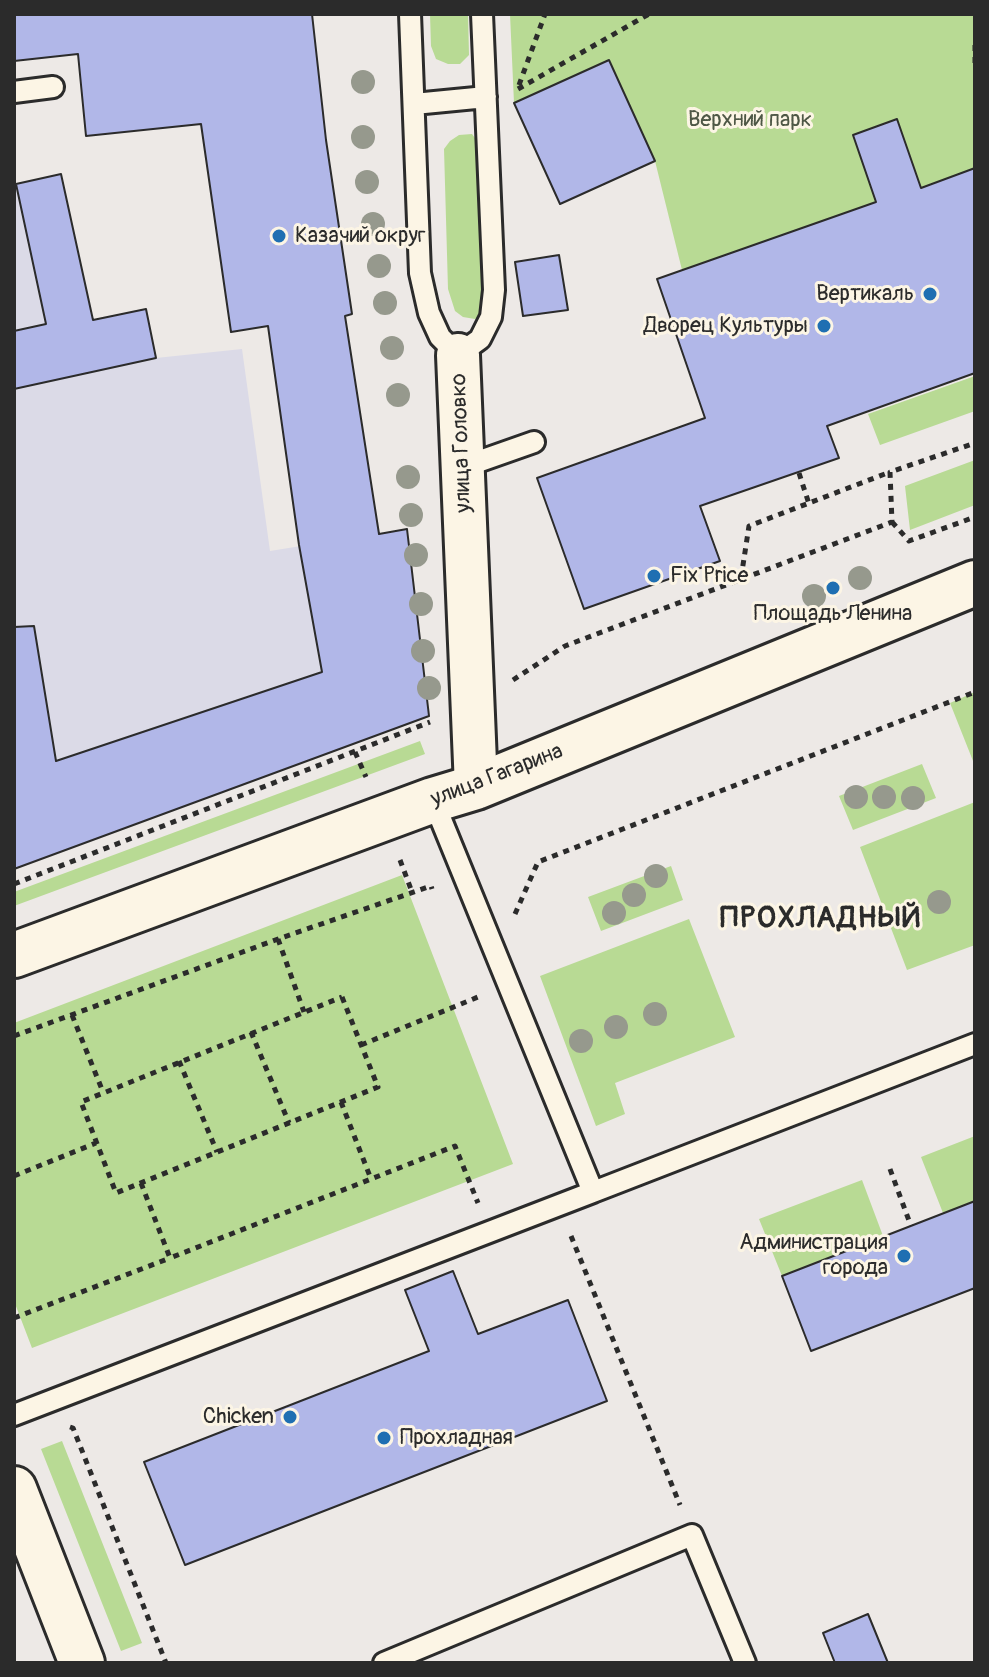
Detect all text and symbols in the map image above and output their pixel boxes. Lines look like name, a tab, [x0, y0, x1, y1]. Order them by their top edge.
park label: Верхний парк	[688, 107, 812, 133]
place label: Казачий округ	[295, 223, 425, 249]
marker: Казачий округ	[270, 227, 288, 245]
place label: Вертикаль	[816, 281, 914, 307]
marker: Вертикаль	[921, 285, 939, 303]
place label: Дворец Культуры	[644, 313, 808, 339]
marker: Дворец Культуры	[815, 317, 833, 335]
street label: улица Головко	[446, 373, 478, 513]
place label: Fix Price	[670, 563, 748, 589]
marker: Fix Price	[645, 567, 663, 585]
marker: Площадь Ленина	[824, 579, 842, 597]
place label: Площадь Ленина	[754, 601, 912, 627]
street label: улица Гагарина	[427, 739, 567, 813]
district label: ПРОХЛАДНЫЙ	[720, 901, 922, 937]
place label: Администрация города	[739, 1230, 888, 1282]
marker: Администрация города	[895, 1247, 913, 1265]
place label: Chicken	[203, 1404, 274, 1430]
marker: Chicken	[281, 1408, 299, 1426]
place label: Прохладная	[400, 1425, 513, 1451]
marker: Прохладная	[375, 1429, 393, 1447]

